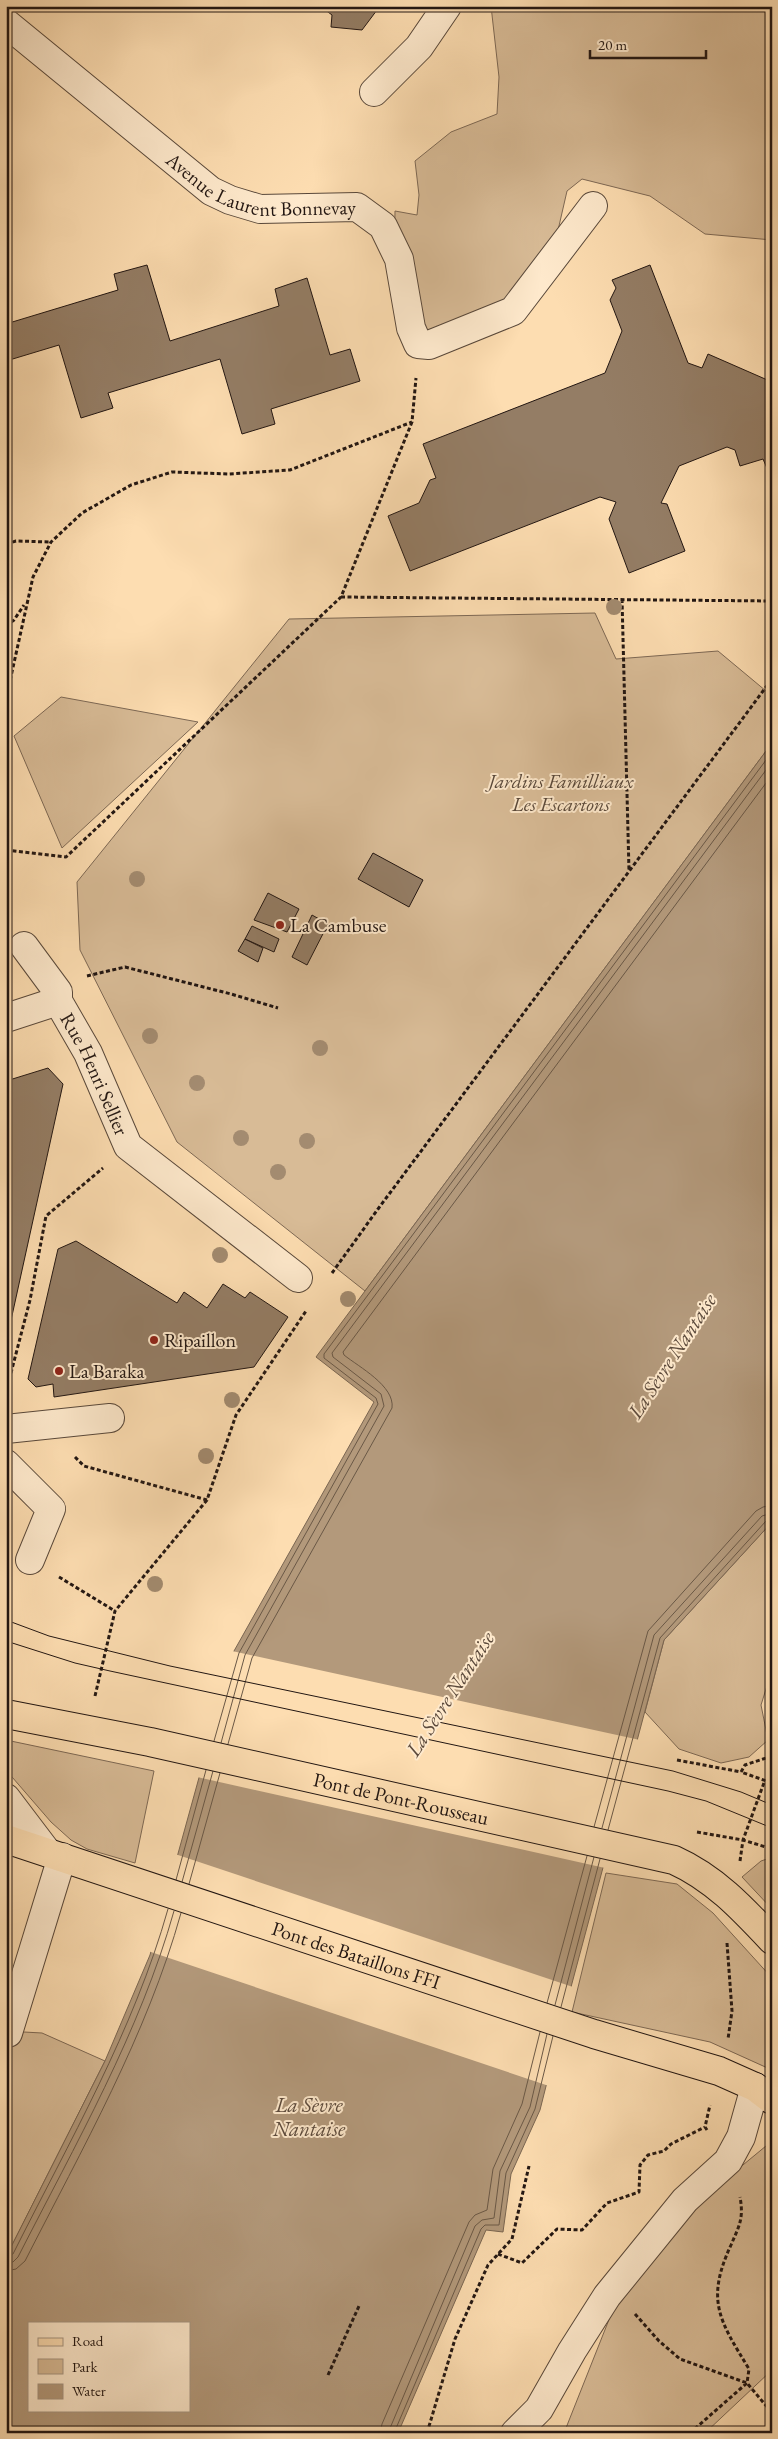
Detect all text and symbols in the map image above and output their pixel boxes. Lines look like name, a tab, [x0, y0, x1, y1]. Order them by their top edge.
scale bar	[590, 28, 707, 60]
text: 20 m	[598, 35, 627, 54]
street label: Avenue Laurent Bonnevay	[160, 146, 356, 222]
park label: Jardins Familliaux Les Escartons	[485, 768, 634, 817]
place label: La Cambuse	[290, 912, 387, 938]
marker: La Cambuse	[274, 919, 286, 931]
street label: Rue Henri Sellier	[54, 1008, 135, 1139]
water label: La Sèvre Nantaise	[621, 1287, 723, 1424]
place label: Ripaillon	[164, 1327, 237, 1353]
marker: Ripaillon	[148, 1334, 160, 1346]
place label: La Baraka	[69, 1358, 144, 1384]
marker: La Baraka	[53, 1365, 65, 1377]
water label: La Sèvre Nantaise	[399, 1625, 501, 1762]
street label: Pont de Pont-Rousseau	[311, 1766, 492, 1831]
street label: Pont des Bataillons FFI	[269, 1915, 444, 1995]
water label: La Sèvre Nantaise	[272, 2091, 346, 2142]
legend	[28, 2322, 190, 2412]
text: Road	[72, 2331, 104, 2350]
text: Park	[72, 2357, 99, 2376]
text: Water	[72, 2381, 106, 2400]

